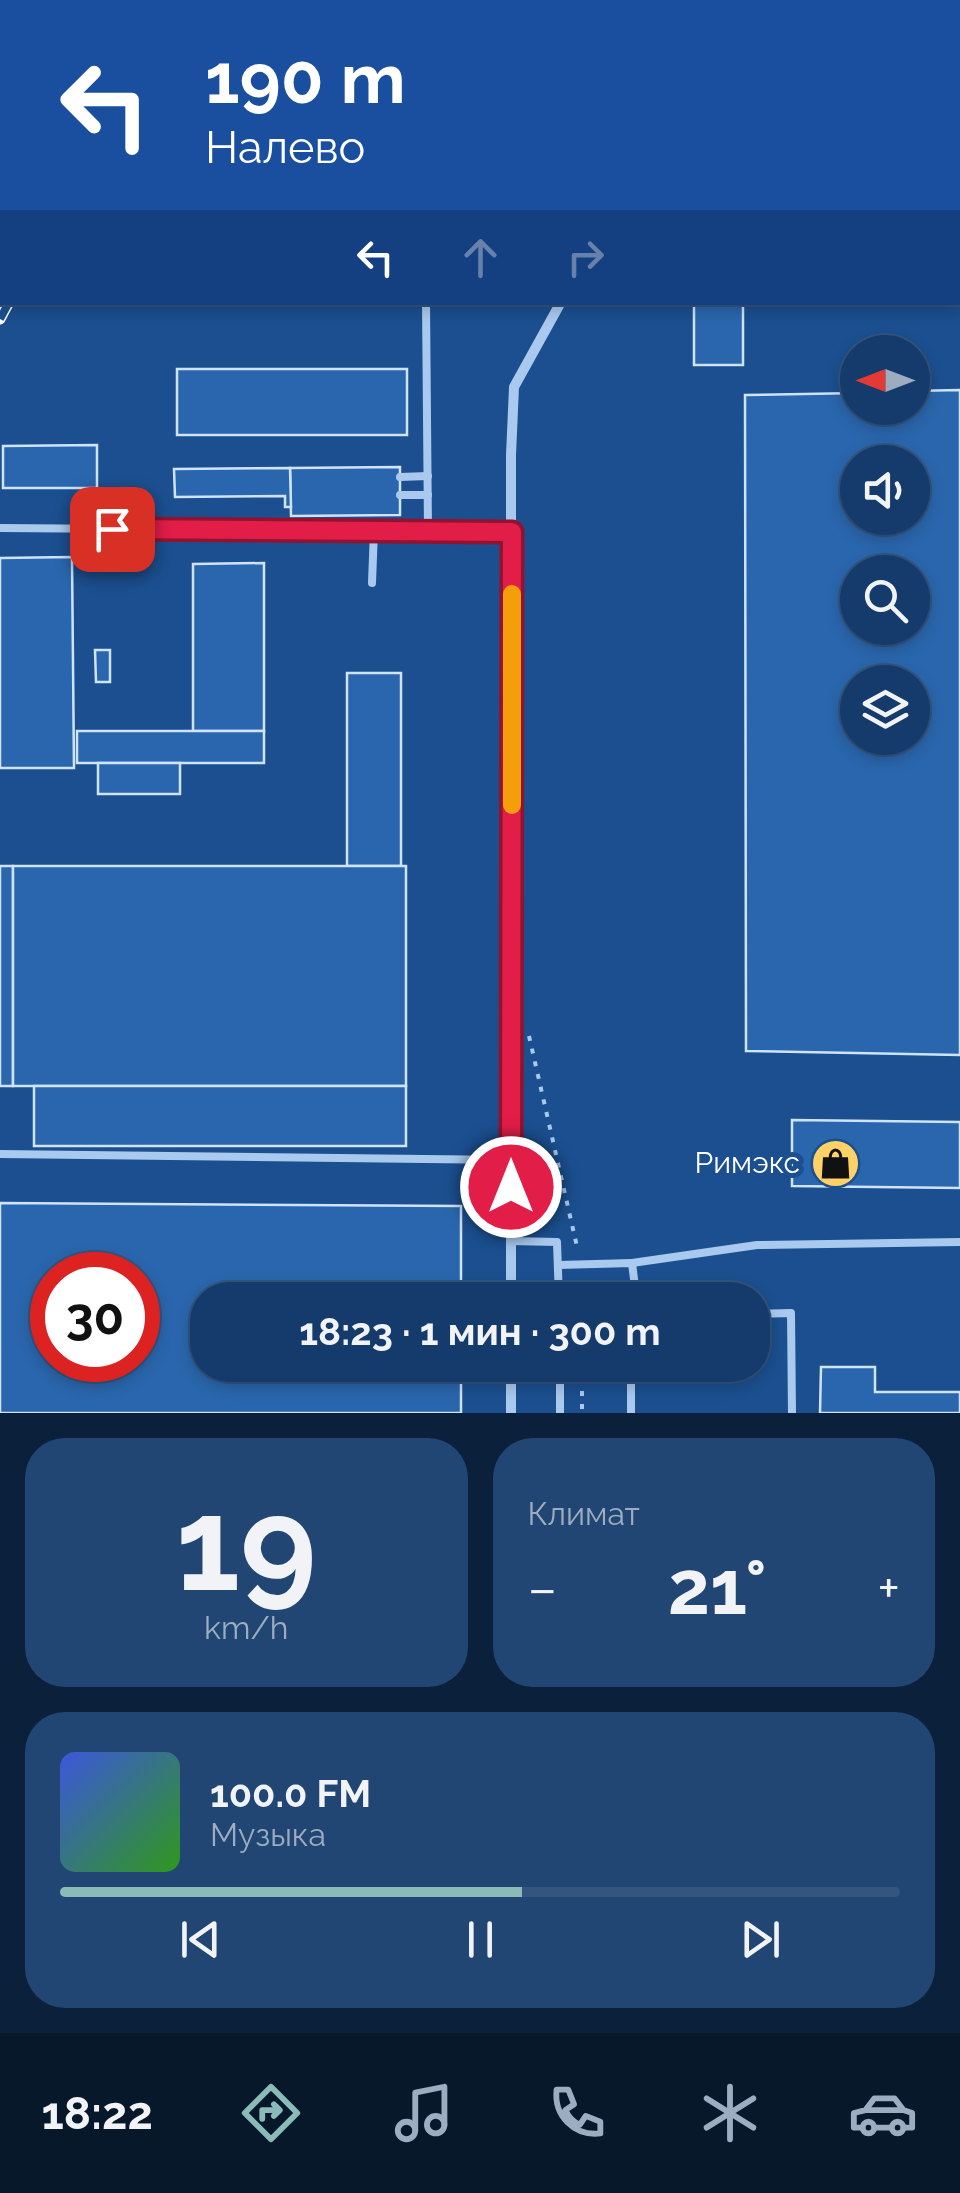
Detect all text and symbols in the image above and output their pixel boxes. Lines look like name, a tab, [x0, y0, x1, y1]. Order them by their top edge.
text: 190 m	[205, 37, 406, 119]
icon: left	[40, 40, 170, 170]
text: Налево	[205, 121, 365, 174]
icon: left	[348, 230, 403, 285]
icon: ahead	[453, 230, 508, 285]
icon: right	[558, 230, 613, 285]
north arrow	[840, 335, 930, 425]
map controls	[840, 335, 930, 755]
button: sound	[840, 445, 930, 535]
pin	[70, 487, 155, 572]
icon: arrive	[85, 502, 140, 557]
button: search	[840, 555, 930, 645]
button: layers	[840, 665, 930, 755]
position arrow	[459, 1135, 563, 1239]
shop icon: Римэкс	[809, 1137, 861, 1189]
place label: Римэкс	[695, 1145, 800, 1180]
speed limit sign: 30	[30, 1252, 160, 1382]
text: 18:23 · 1 мин · 300 m	[299, 1309, 661, 1354]
text: 19	[176, 1468, 317, 1620]
text: Климат	[528, 1495, 640, 1532]
text: 21°	[668, 1543, 767, 1632]
text: −	[528, 1556, 557, 1621]
text: +	[877, 1556, 900, 1621]
text: km/h	[204, 1609, 288, 1646]
text: 100.0 FM	[210, 1771, 371, 1816]
text: Музыка	[210, 1816, 326, 1853]
icon: previous	[173, 1912, 228, 1967]
icon: pause	[453, 1912, 508, 1967]
icon: next	[733, 1912, 788, 1967]
icon: directions	[236, 2078, 306, 2148]
icon: music	[389, 2078, 459, 2148]
icon: phone	[542, 2078, 612, 2148]
icon: climate	[695, 2078, 765, 2148]
icon: car	[848, 2078, 918, 2148]
text: 18:22	[42, 2087, 153, 2140]

